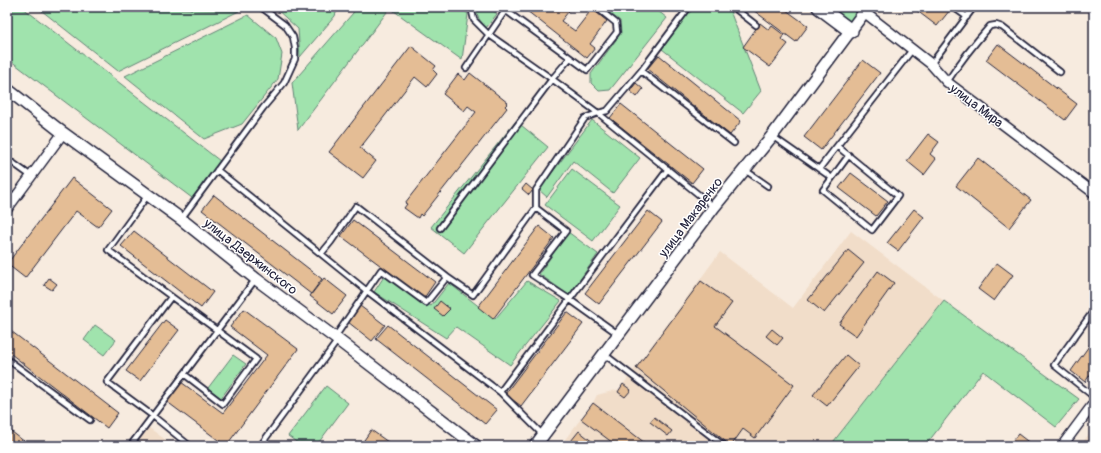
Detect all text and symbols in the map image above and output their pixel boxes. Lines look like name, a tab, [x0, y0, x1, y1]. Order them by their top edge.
street label: улица Мира	[946, 80, 1006, 131]
street label: улица Макаренко	[655, 174, 726, 262]
street label: улица Дзержинского	[200, 215, 300, 298]

